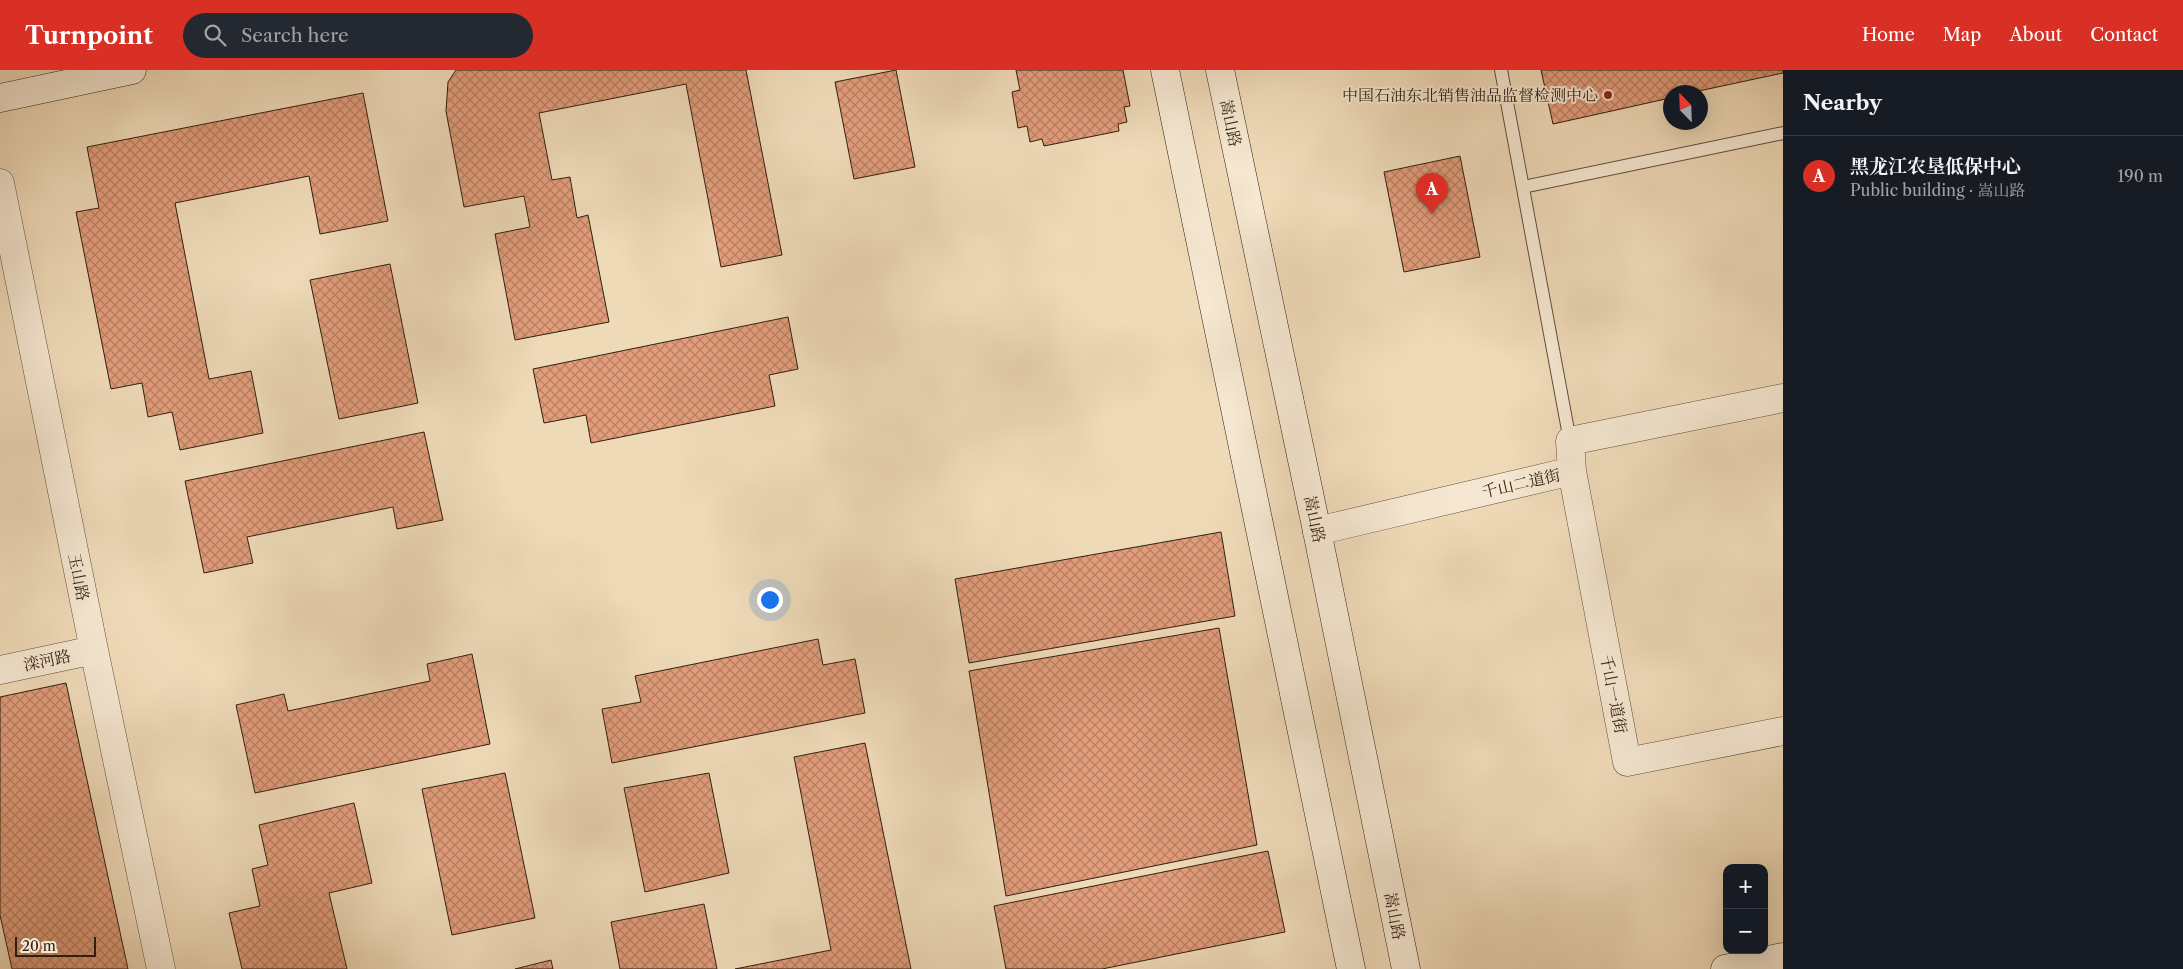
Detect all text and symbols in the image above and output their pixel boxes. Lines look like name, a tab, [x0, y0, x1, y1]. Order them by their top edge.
search box	[183, 13, 533, 58]
text: Turnpoint	[25, 21, 153, 50]
icon: search	[201, 21, 229, 49]
text: Search here	[241, 24, 349, 47]
text: Home	[1862, 24, 1915, 46]
text: Map	[1943, 24, 1981, 46]
text: About	[2009, 24, 2062, 46]
text: Contact	[2090, 24, 2158, 46]
place label: 中国石油东北销售油品监督检测中心	[1342, 85, 1598, 105]
north arrow	[1663, 85, 1708, 130]
marker: 中国石油东北销售油品监督检测中心	[1602, 89, 1614, 101]
text: Nearby	[1803, 90, 1882, 115]
street label: 嵩山路	[1216, 97, 1246, 149]
text: 黑龙江农垦低保中心	[1850, 155, 2021, 178]
text: A	[1813, 166, 1825, 186]
text: 190 m	[2118, 166, 2163, 186]
pin: A	[1416, 173, 1448, 214]
text: Public building · 嵩山路	[1850, 180, 2026, 200]
street label: 千山二道街	[1480, 464, 1562, 502]
street label: 嵩山路	[1300, 493, 1330, 545]
street label: 玉山路	[65, 552, 93, 602]
your location	[757, 587, 783, 613]
street label: 滦河路	[21, 645, 73, 675]
street label: 千山一道街	[1597, 653, 1631, 735]
map controls	[1723, 864, 1768, 954]
button: +	[1723, 864, 1768, 909]
street label: 嵩山路	[1381, 891, 1409, 941]
button: −	[1723, 909, 1768, 954]
scale bar	[15, 934, 96, 957]
text: 20 m	[22, 937, 56, 955]

